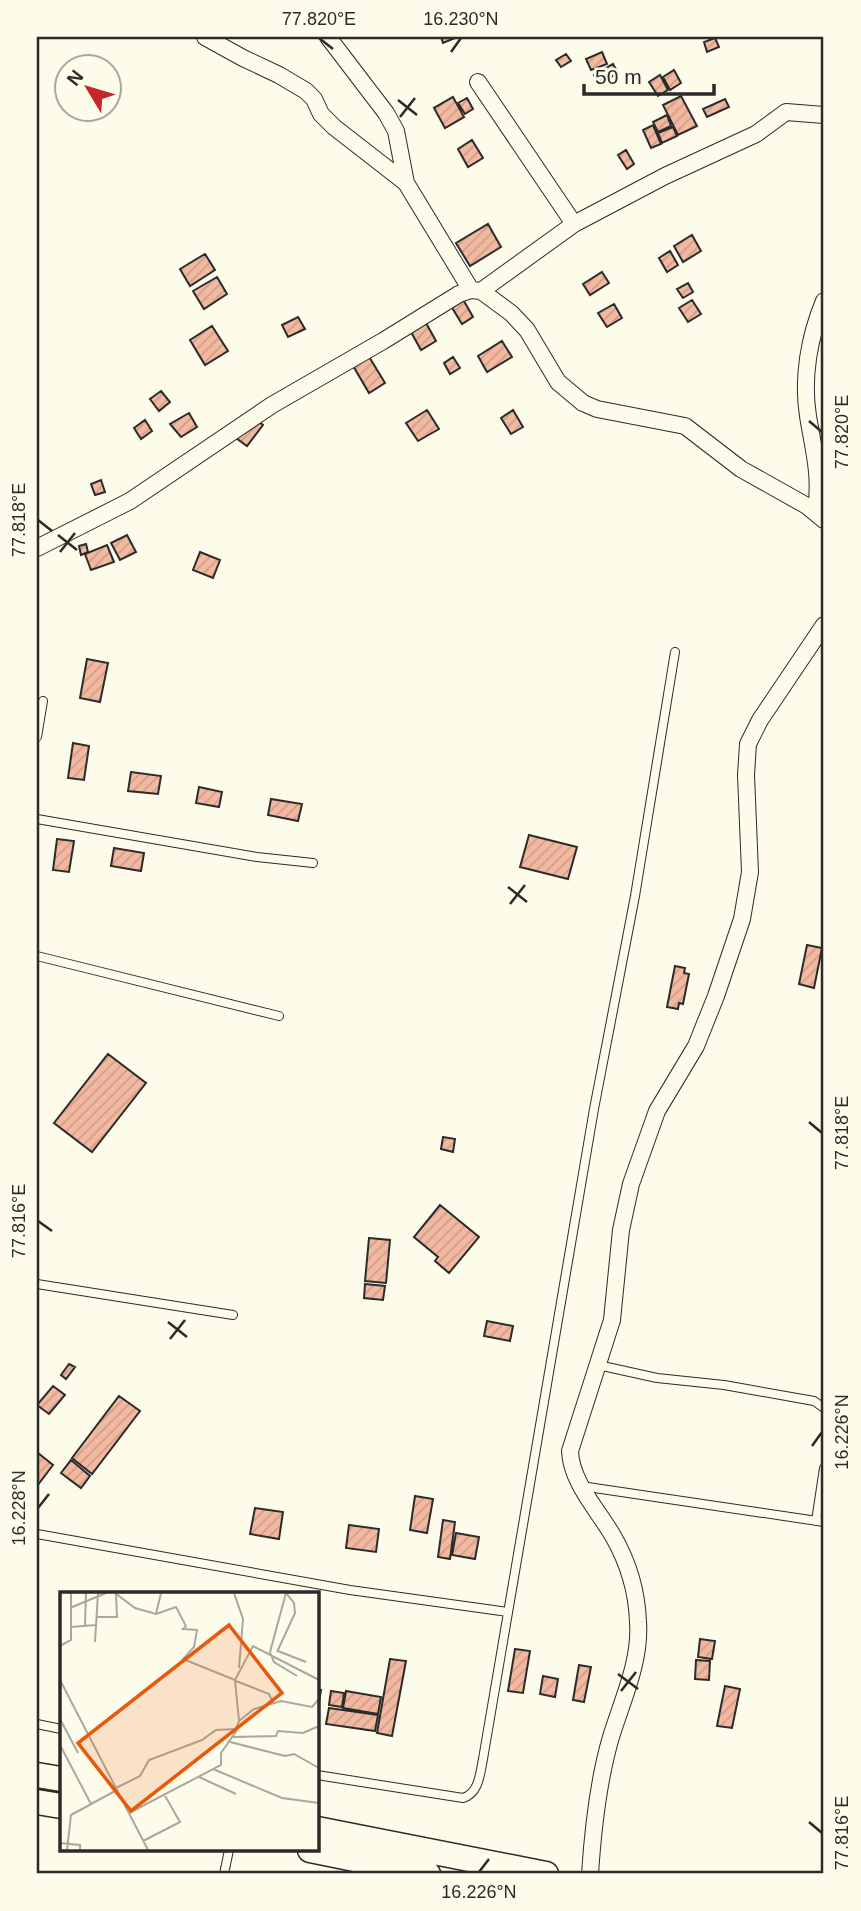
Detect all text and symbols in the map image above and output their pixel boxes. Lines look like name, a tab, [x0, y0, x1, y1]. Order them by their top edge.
text: 77.820°E	[282, 9, 356, 29]
text: 16.230°N	[423, 9, 499, 29]
north arrow	[52, 52, 122, 122]
scale bar	[584, 52, 714, 96]
text: 50 m	[595, 65, 642, 88]
text: N	[62, 66, 87, 90]
text: 77.820°E	[832, 395, 852, 469]
text: 77.818°E	[9, 483, 29, 557]
text: 77.818°E	[832, 1096, 852, 1170]
text: 77.816°E	[9, 1184, 29, 1258]
text: 16.226°N	[832, 1394, 852, 1470]
text: 16.228°N	[9, 1470, 29, 1546]
inset map	[60, 1592, 318, 1852]
text: 77.816°E	[832, 1796, 852, 1870]
text: 16.226°N	[441, 1882, 517, 1902]

